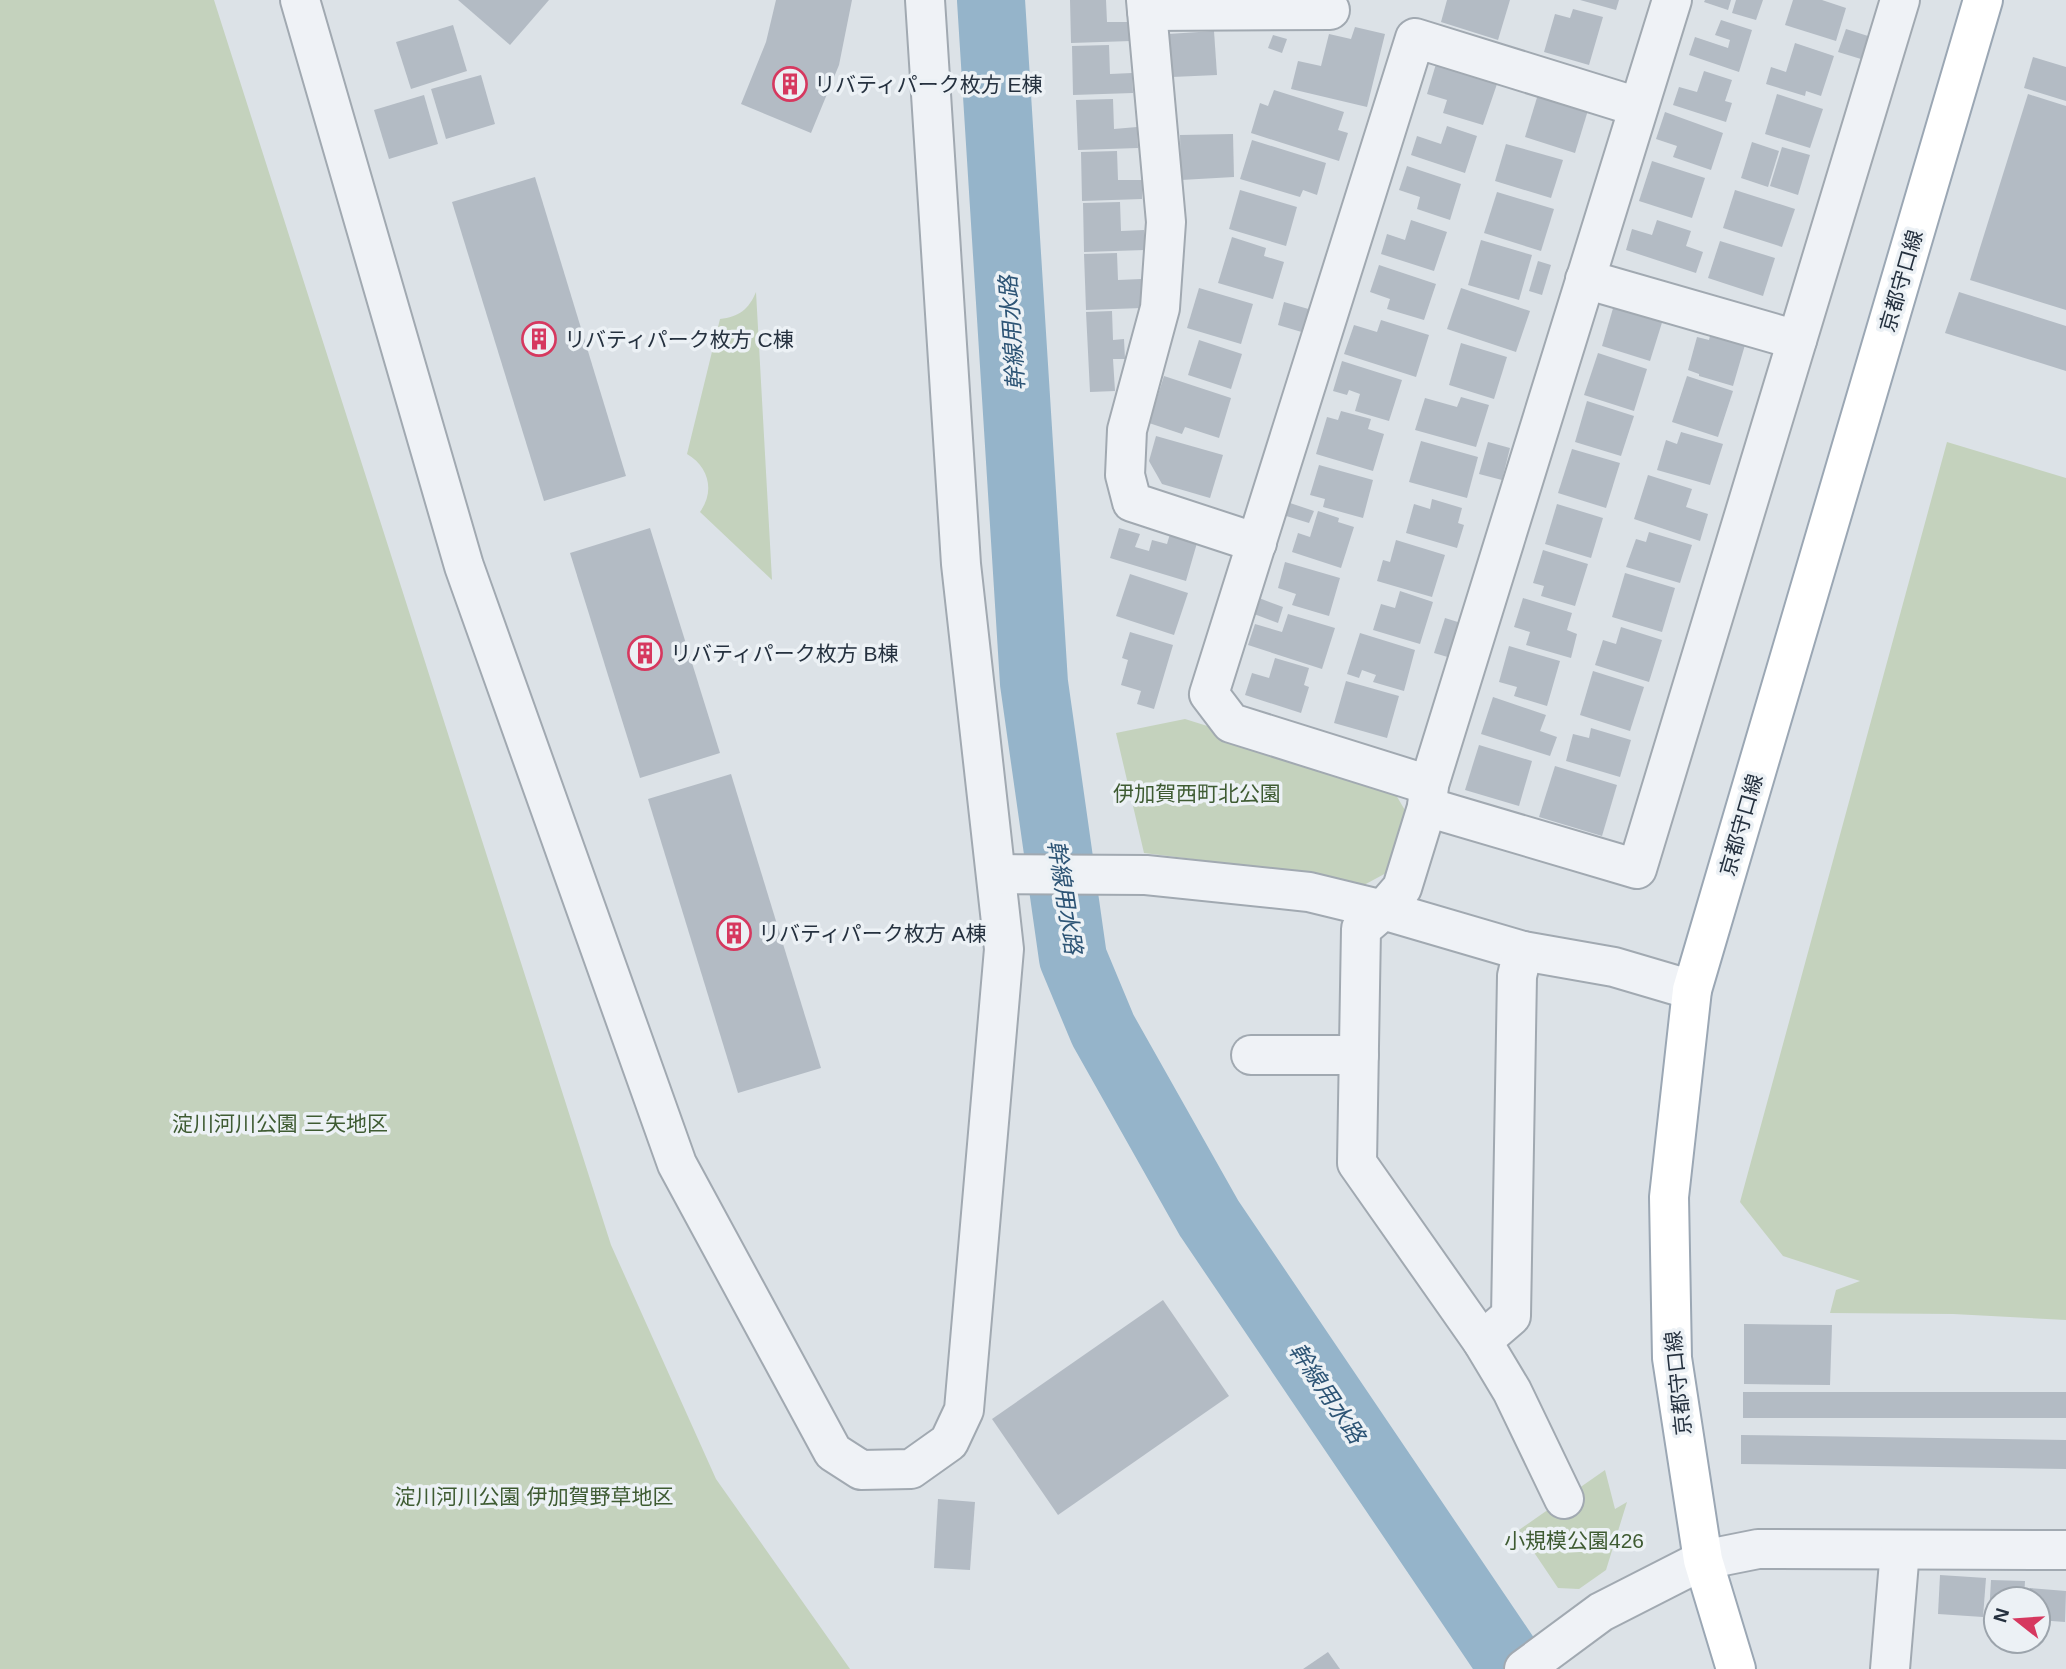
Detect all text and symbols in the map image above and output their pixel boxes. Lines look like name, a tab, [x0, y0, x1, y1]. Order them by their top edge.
building icon: リバティパーク枚方 E棟	[771, 65, 809, 103]
place label: リバティパーク枚方 E棟	[814, 73, 1043, 96]
street label: 京都守口線	[1875, 227, 1927, 335]
water label: 幹線用水路	[995, 273, 1029, 391]
building icon: リバティパーク枚方 C棟	[520, 320, 558, 358]
place label: リバティパーク枚方 C棟	[564, 328, 794, 351]
building icon: リバティパーク枚方 B棟	[626, 634, 664, 672]
place label: リバティパーク枚方 B棟	[670, 642, 899, 665]
street label: 京都守口線	[1715, 771, 1767, 879]
park label: 伊加賀西町北公園	[1113, 782, 1281, 805]
water label: 幹線用水路	[1043, 838, 1087, 958]
building icon: リバティパーク枚方 A棟	[715, 914, 753, 952]
place label: リバティパーク枚方 A棟	[758, 922, 987, 945]
park label: 淀川河川公園 三矢地区	[172, 1112, 388, 1135]
street label: 京都守口線	[1661, 1330, 1695, 1436]
water label: 幹線用水路	[1284, 1338, 1371, 1450]
park label: 淀川河川公園 伊加賀野草地区	[395, 1485, 673, 1508]
park label: 小規模公園426	[1504, 1529, 1644, 1552]
north arrow	[1982, 1585, 2052, 1655]
text: N	[1989, 1606, 2013, 1625]

